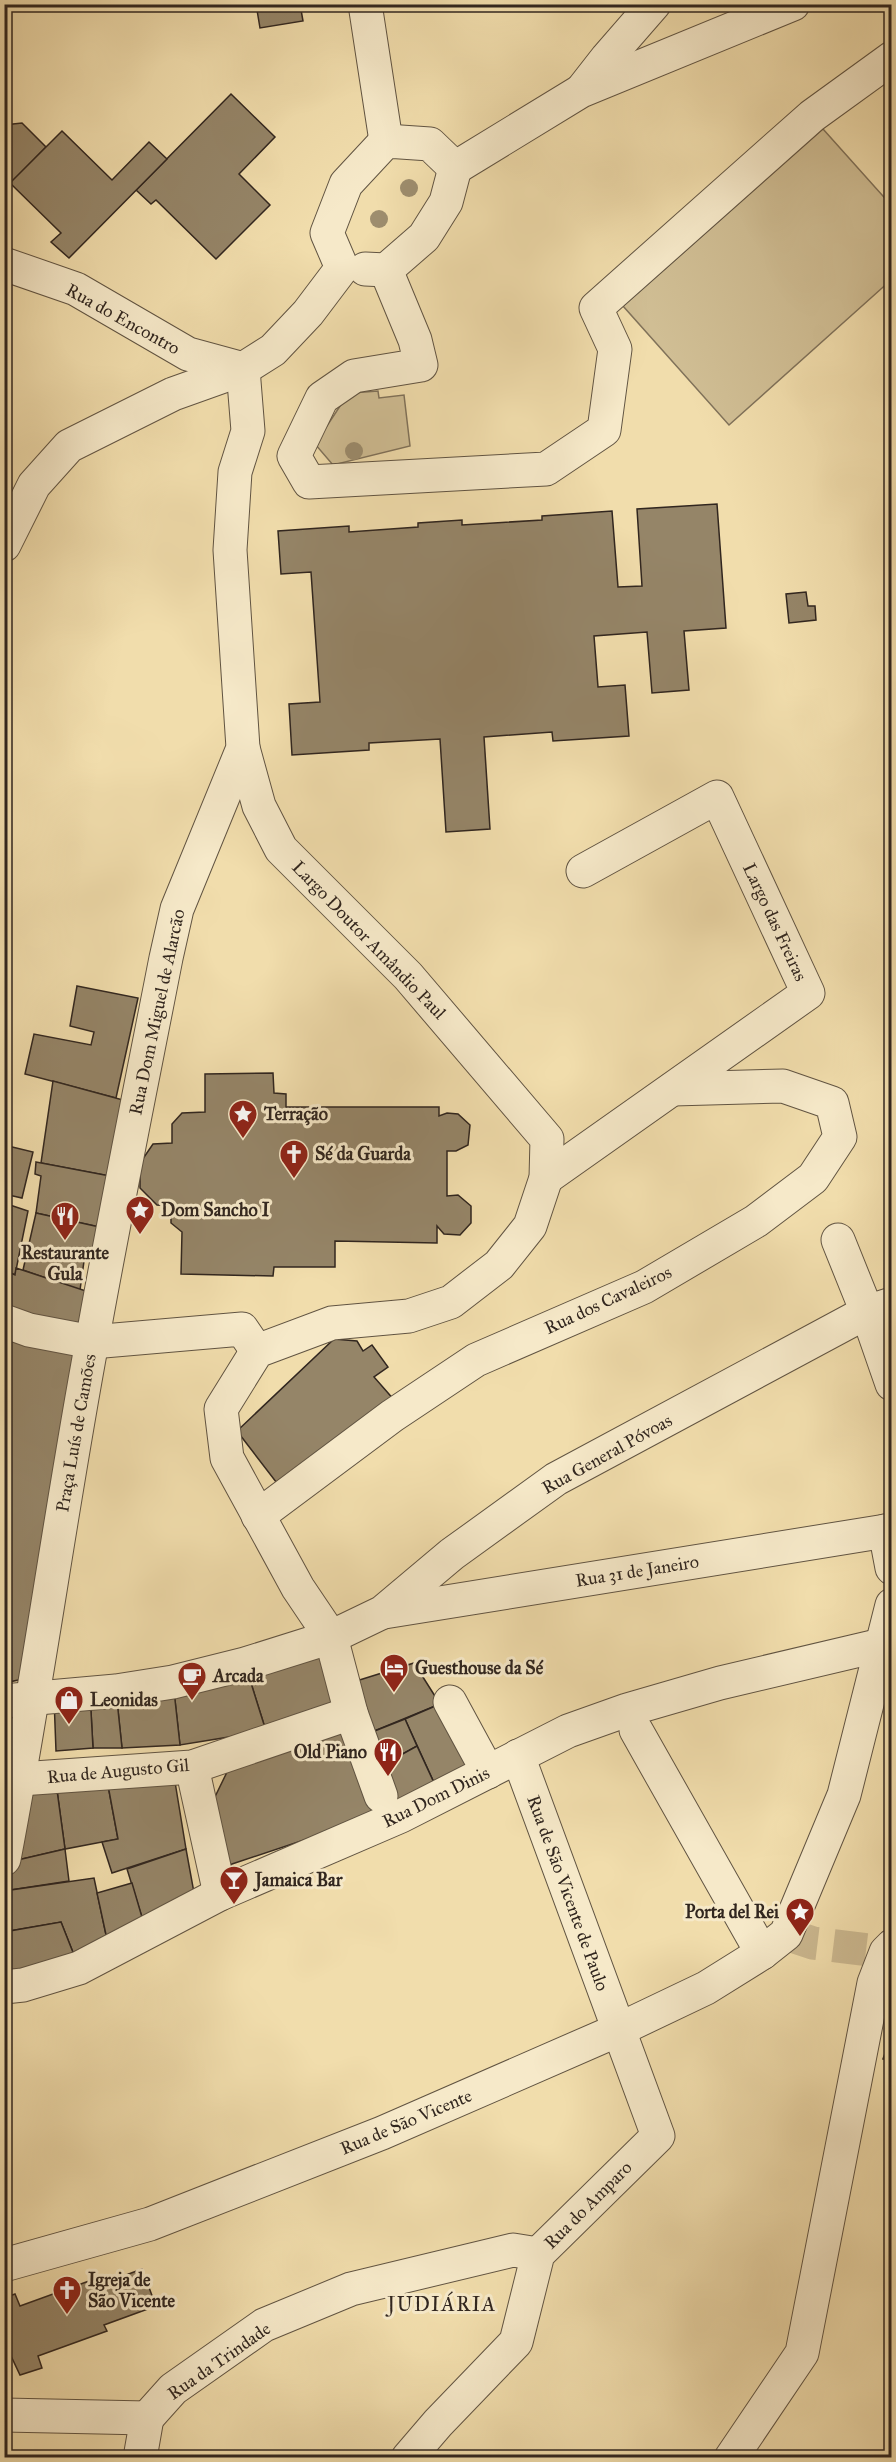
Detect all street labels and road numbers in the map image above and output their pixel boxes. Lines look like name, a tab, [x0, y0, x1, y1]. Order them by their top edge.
street label: Rua do Encontro	[62, 279, 184, 359]
street label: Largo Doutor Amândio Paul	[287, 856, 451, 1025]
street label: Largo das Freiras	[737, 860, 812, 985]
street label: Rua Dom Miguel de Alarcão	[124, 907, 191, 1117]
street label: Rua dos Cavaleiros	[541, 1261, 675, 1339]
street label: Praça Luís de Camões	[51, 1352, 101, 1514]
street label: Rua General Póvoas	[538, 1409, 676, 1499]
street label: Rua 31 de Janeiro	[574, 1550, 700, 1593]
street label: Rua de Augusto Gil	[46, 1754, 190, 1789]
street label: Rua Dom Dinis	[379, 1762, 493, 1832]
street label: Rua de São Vicente de Paulo	[522, 1792, 614, 1994]
street label: Rua de São Vicente	[337, 2084, 475, 2160]
street label: Rua do Amparo	[539, 2156, 637, 2254]
street label: Rua da Trindade	[163, 2317, 275, 2405]

